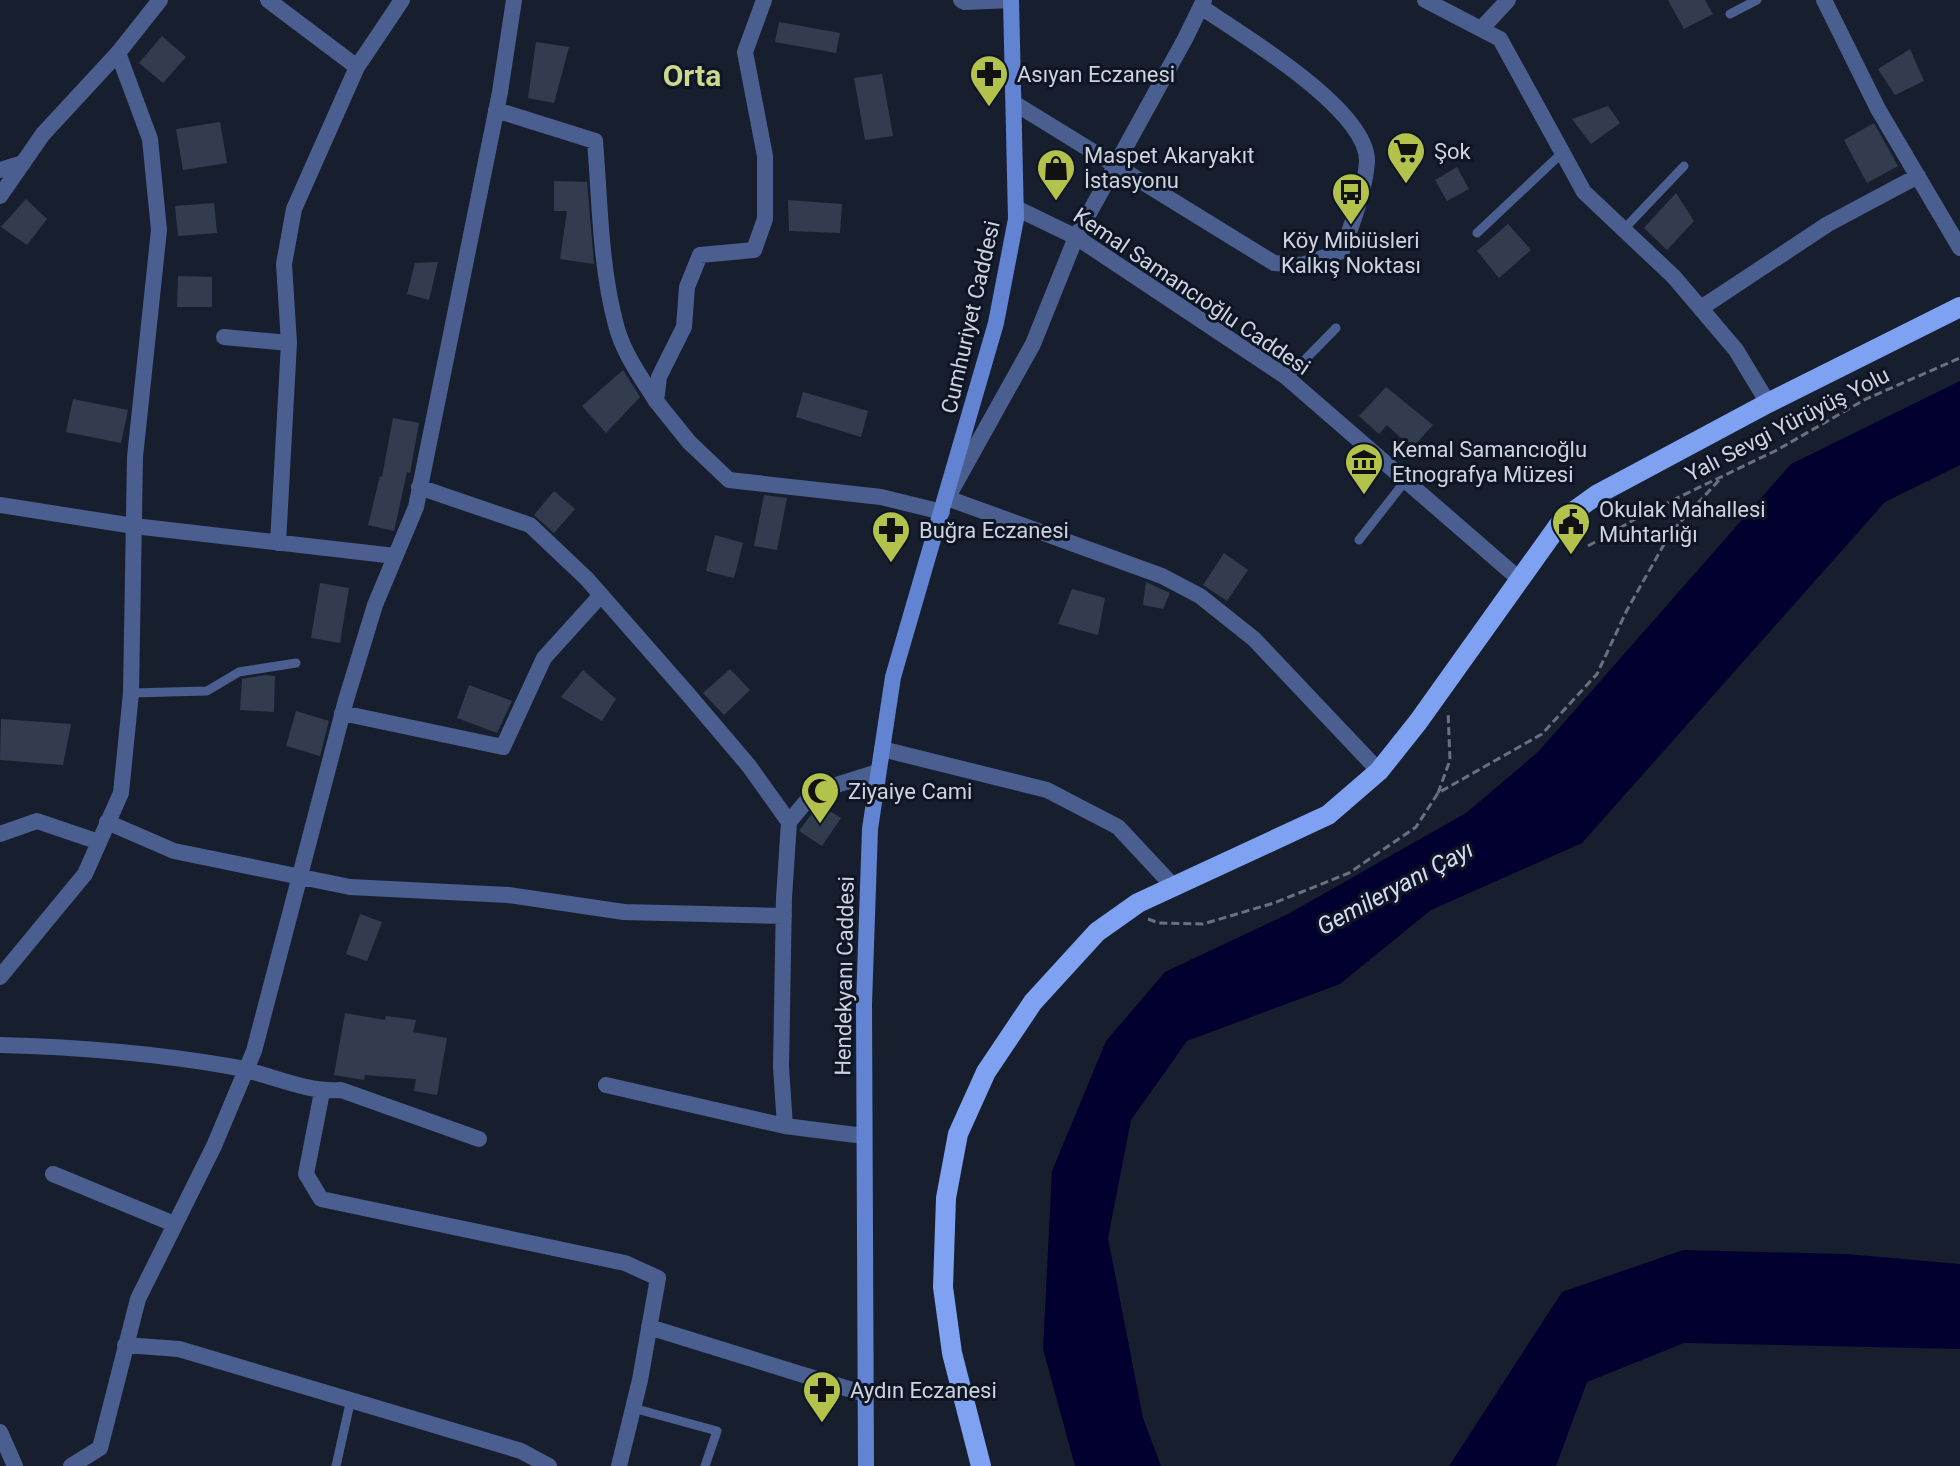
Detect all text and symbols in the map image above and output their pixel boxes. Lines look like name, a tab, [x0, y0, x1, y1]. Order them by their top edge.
pharmacy icon: Asıyan Eczanesi	[968, 53, 1010, 108]
district label: Orta	[663, 58, 721, 93]
place label: Asıyan Eczanesi	[1017, 62, 1175, 87]
supermarket icon: Şok	[1385, 130, 1427, 185]
place label: Şok	[1434, 139, 1472, 164]
place label: Maspet Akaryakıt İstasyonu	[1084, 143, 1254, 193]
shop icon: Maspet Akaryakıt İstasyonu	[1035, 147, 1077, 202]
bus stop icon: Köy Mibiüsleri Kalkış Noktası	[1330, 171, 1372, 226]
street label: Kemal Samancıoğlu Caddesi	[1069, 203, 1315, 380]
street label: Cumhuriyet Caddesi	[936, 218, 1005, 416]
place label: Köy Mibiüsleri Kalkış Noktası	[1281, 228, 1421, 278]
street label: Yalı Sevgi Yürüyüş Yolu	[1681, 362, 1893, 487]
place label: Kemal Samancıoğlu Etnografya Müzesi	[1392, 437, 1587, 487]
museum icon: Kemal Samancıoğlu Etnografya Müzesi	[1343, 441, 1385, 496]
place label: Okulak Mahallesi Muhtarlığı	[1599, 497, 1766, 547]
public building icon: Okulak Mahallesi Muhtarlığı	[1550, 501, 1592, 556]
pharmacy icon: Buğra Eczanesi	[870, 509, 912, 564]
place label: Buğra Eczanesi	[919, 518, 1069, 543]
mosque icon: Ziyaiye Cami	[799, 770, 841, 825]
place label: Ziyaiye Cami	[848, 779, 972, 804]
water label: Gemileryanı Çayı	[1312, 835, 1478, 941]
street label: Hendekyanı Caddesi	[830, 876, 859, 1076]
pharmacy icon: Aydın Eczanesi	[801, 1369, 843, 1424]
place label: Aydın Eczanesi	[850, 1378, 997, 1403]

